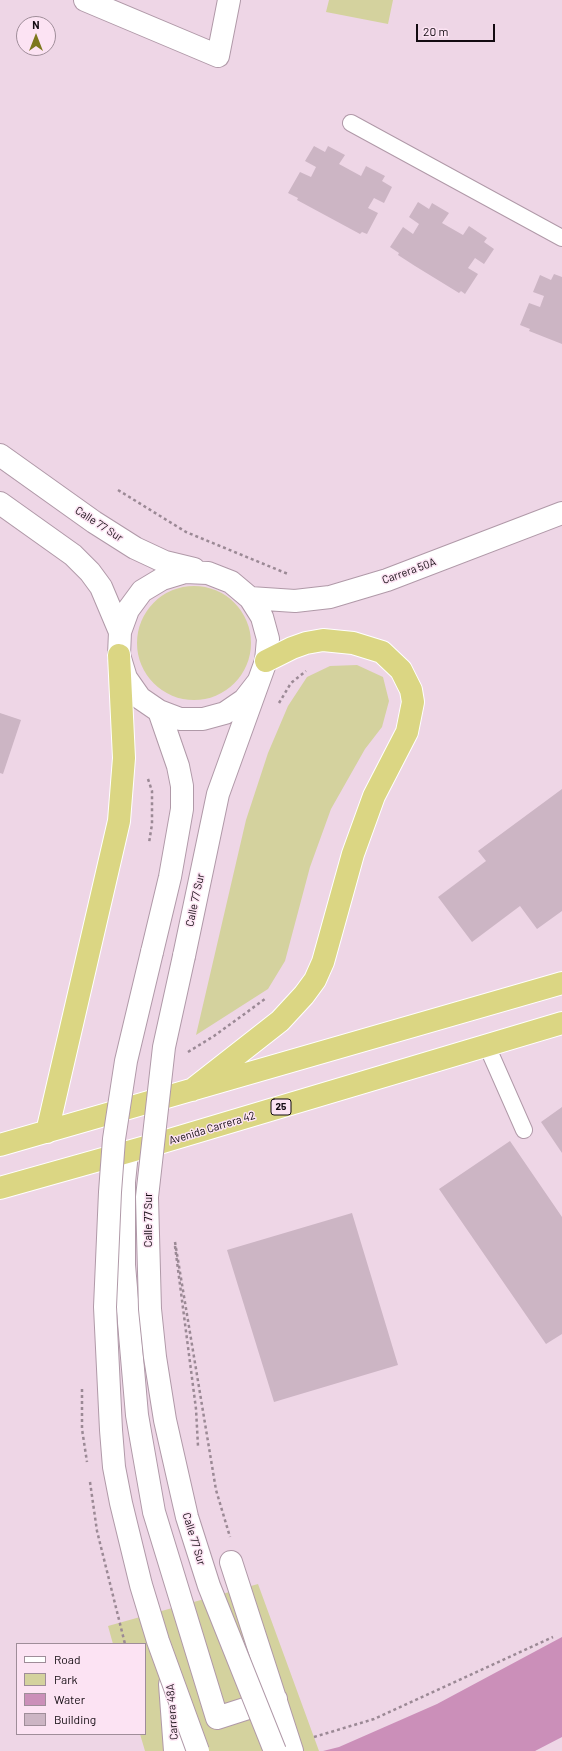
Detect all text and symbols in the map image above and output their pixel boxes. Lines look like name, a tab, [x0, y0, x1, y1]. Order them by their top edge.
north arrow	[16, 16, 56, 56]
scale bar	[418, 16, 497, 42]
text: N	[32, 18, 40, 31]
text: 20 m	[423, 24, 449, 38]
street label: Calle 77 Sur	[73, 504, 125, 544]
street label: Carrera 50A	[380, 555, 438, 587]
street label: Calle 77 Sur	[183, 872, 207, 928]
road number: 25	[271, 1099, 291, 1115]
street label: Avenida Carrera 42	[167, 1109, 257, 1147]
street label: Calle 77 Sur	[141, 1193, 155, 1247]
street label: Calle 77 Sur	[180, 1511, 208, 1567]
legend	[16, 1643, 146, 1735]
text: Road	[54, 1652, 81, 1666]
text: Park	[54, 1672, 78, 1686]
street label: Carrera 48A	[163, 1683, 181, 1741]
text: Water	[54, 1692, 85, 1706]
text: Building	[54, 1712, 96, 1726]

